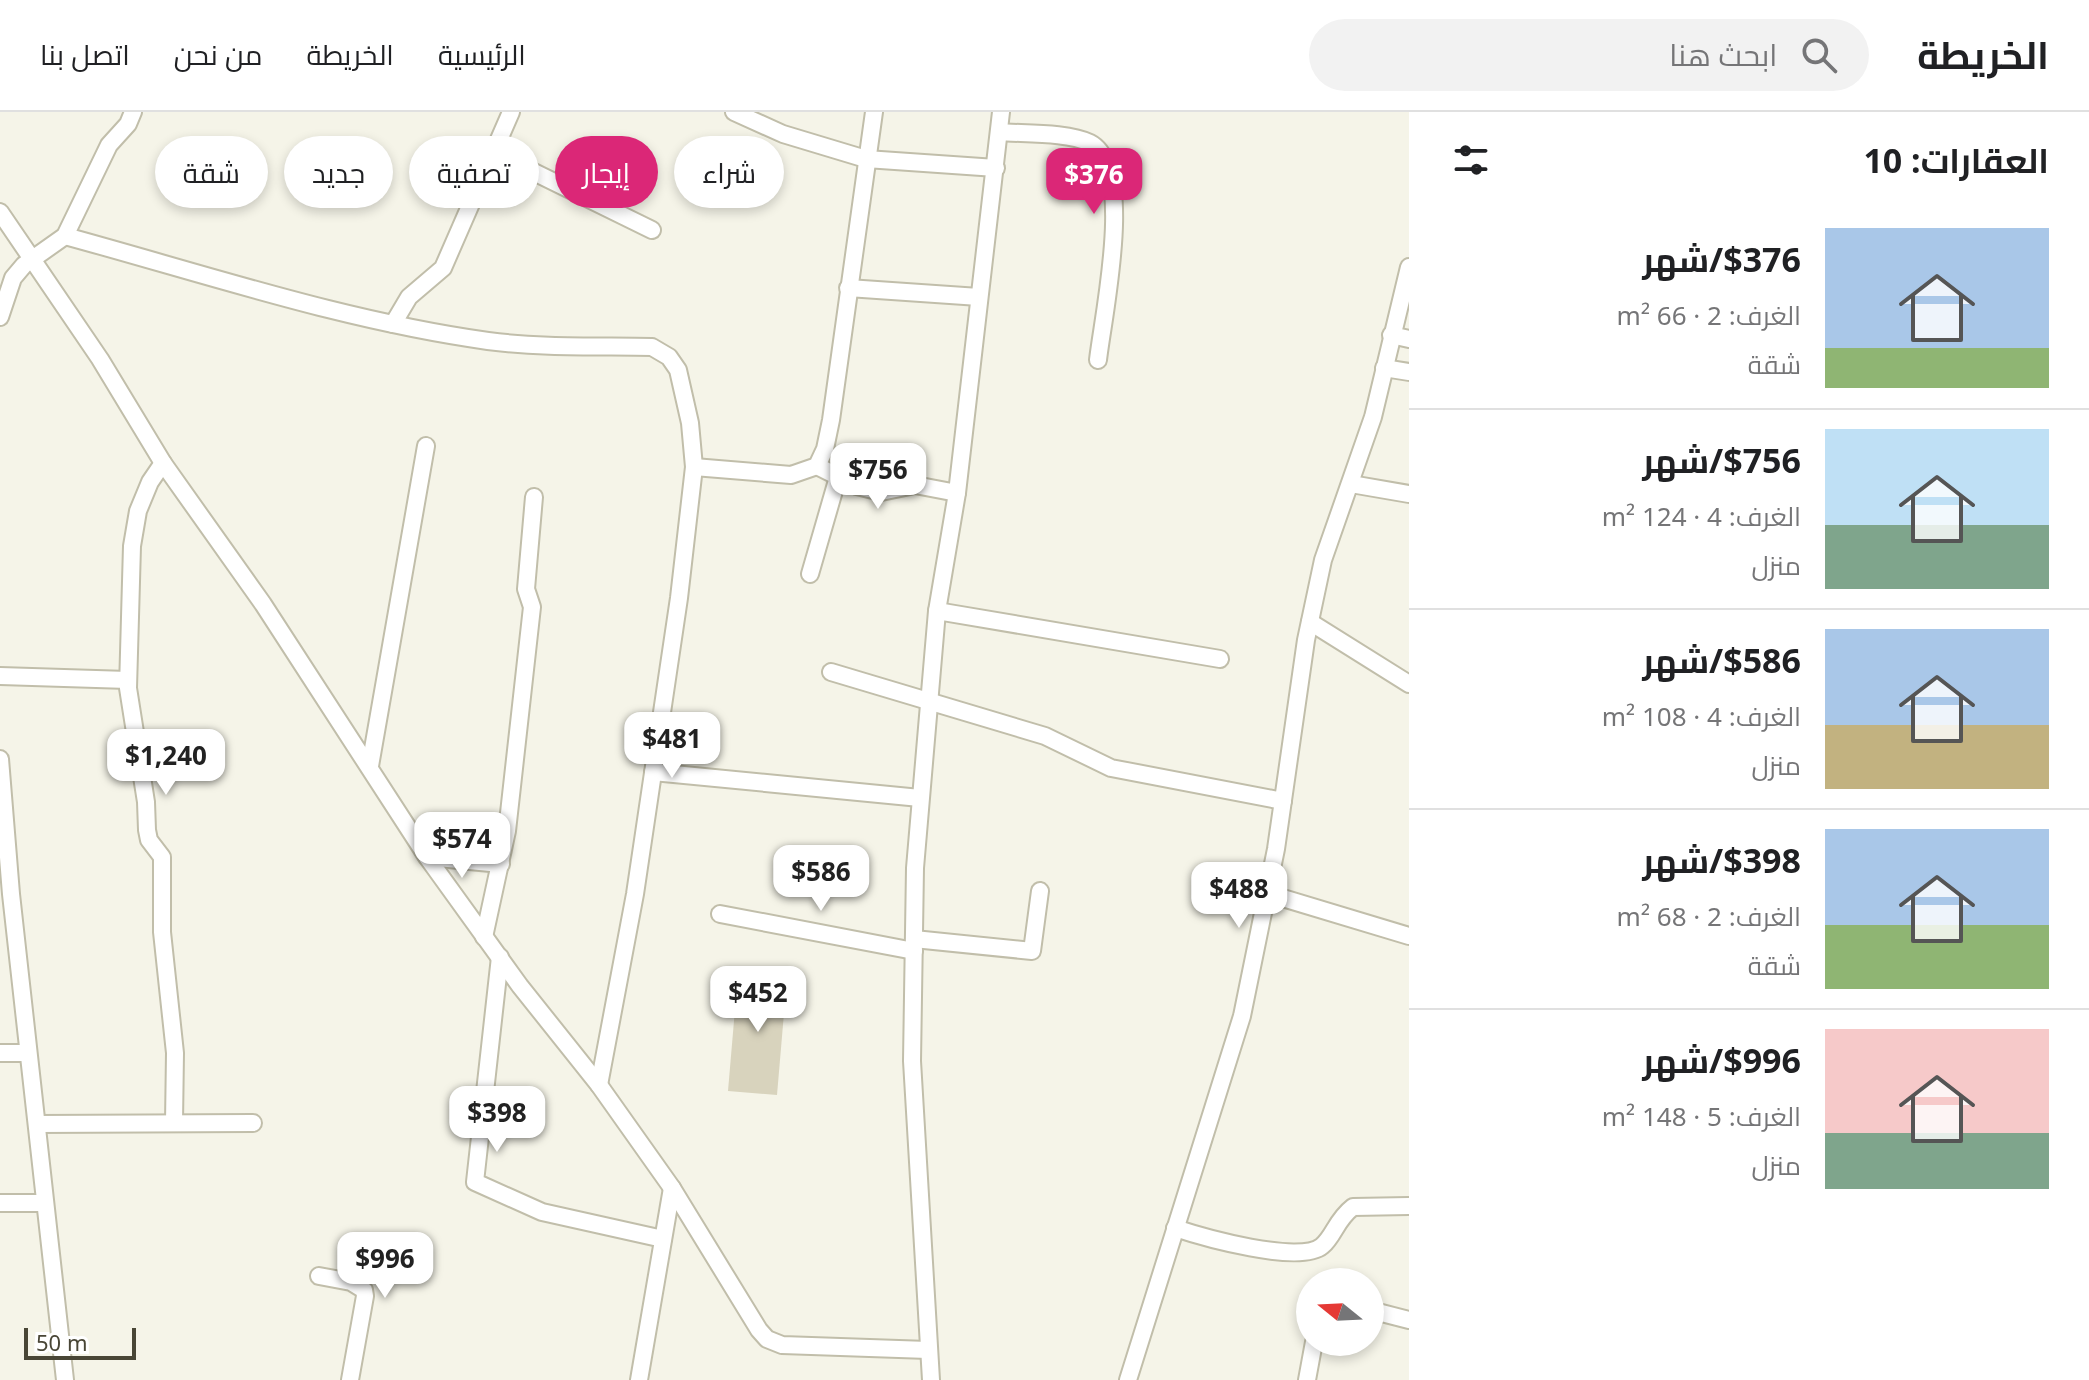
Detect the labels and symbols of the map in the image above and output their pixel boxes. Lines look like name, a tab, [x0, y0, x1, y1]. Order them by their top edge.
pin: $376	[1047, 148, 1141, 216]
pin: $756	[831, 443, 925, 511]
pin: $481	[625, 712, 719, 780]
pin: $1,240	[101, 729, 231, 797]
pin: $574	[415, 812, 509, 880]
pin: $586	[774, 845, 868, 913]
pin: $488	[1192, 862, 1286, 930]
pin: $452	[711, 966, 805, 1034]
pin: $398	[450, 1086, 544, 1154]
pin: $996	[338, 1232, 432, 1300]
north arrow	[1296, 1268, 1384, 1356]
scale bar	[24, 1324, 136, 1360]

